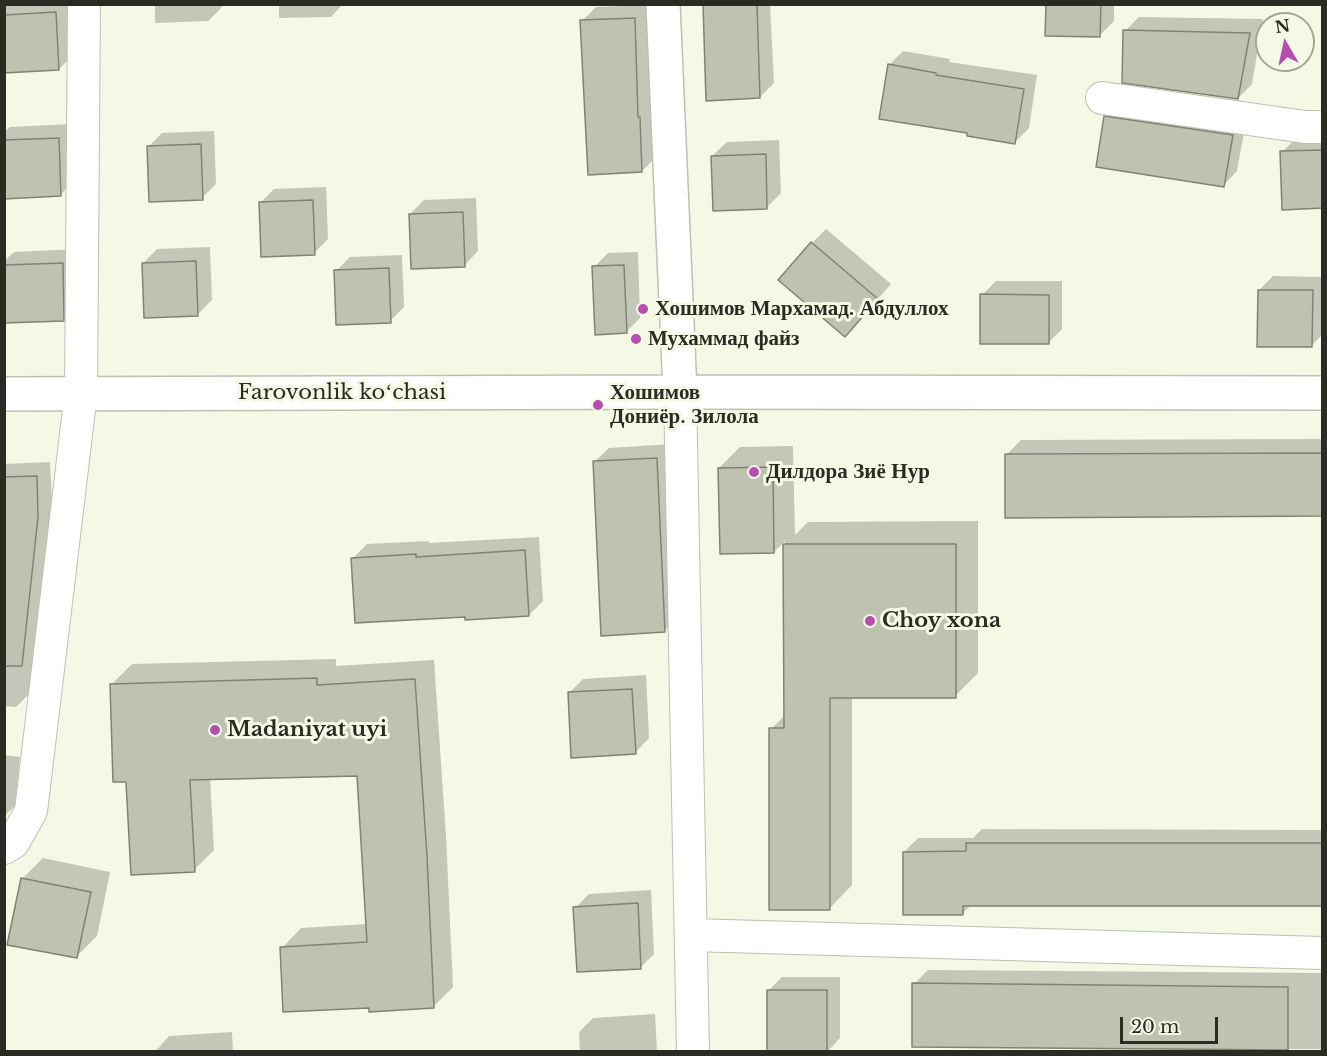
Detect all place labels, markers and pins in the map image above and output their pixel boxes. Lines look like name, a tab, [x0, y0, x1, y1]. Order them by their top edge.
place label: Хошимов Мархамад. Абдуллох	[655, 296, 949, 322]
marker: Хошимов Мархамад. Абдуллох	[636, 302, 650, 316]
place label: Мухаммад файз	[648, 326, 800, 352]
marker: Мухаммад файз	[629, 332, 643, 346]
place label: Хошимов Дониёр. Зилола	[610, 380, 759, 430]
marker: Хошимов Дониёр. Зилола	[591, 398, 605, 412]
place label: Дилдора Зиё Нур	[766, 459, 930, 485]
marker: Дилдора Зиё Нур	[747, 465, 761, 479]
place label: Choy xona	[882, 608, 1001, 634]
marker: Choy xona	[863, 614, 877, 628]
place label: Madaniyat uyi	[227, 717, 387, 743]
marker: Madaniyat uyi	[208, 723, 222, 737]

